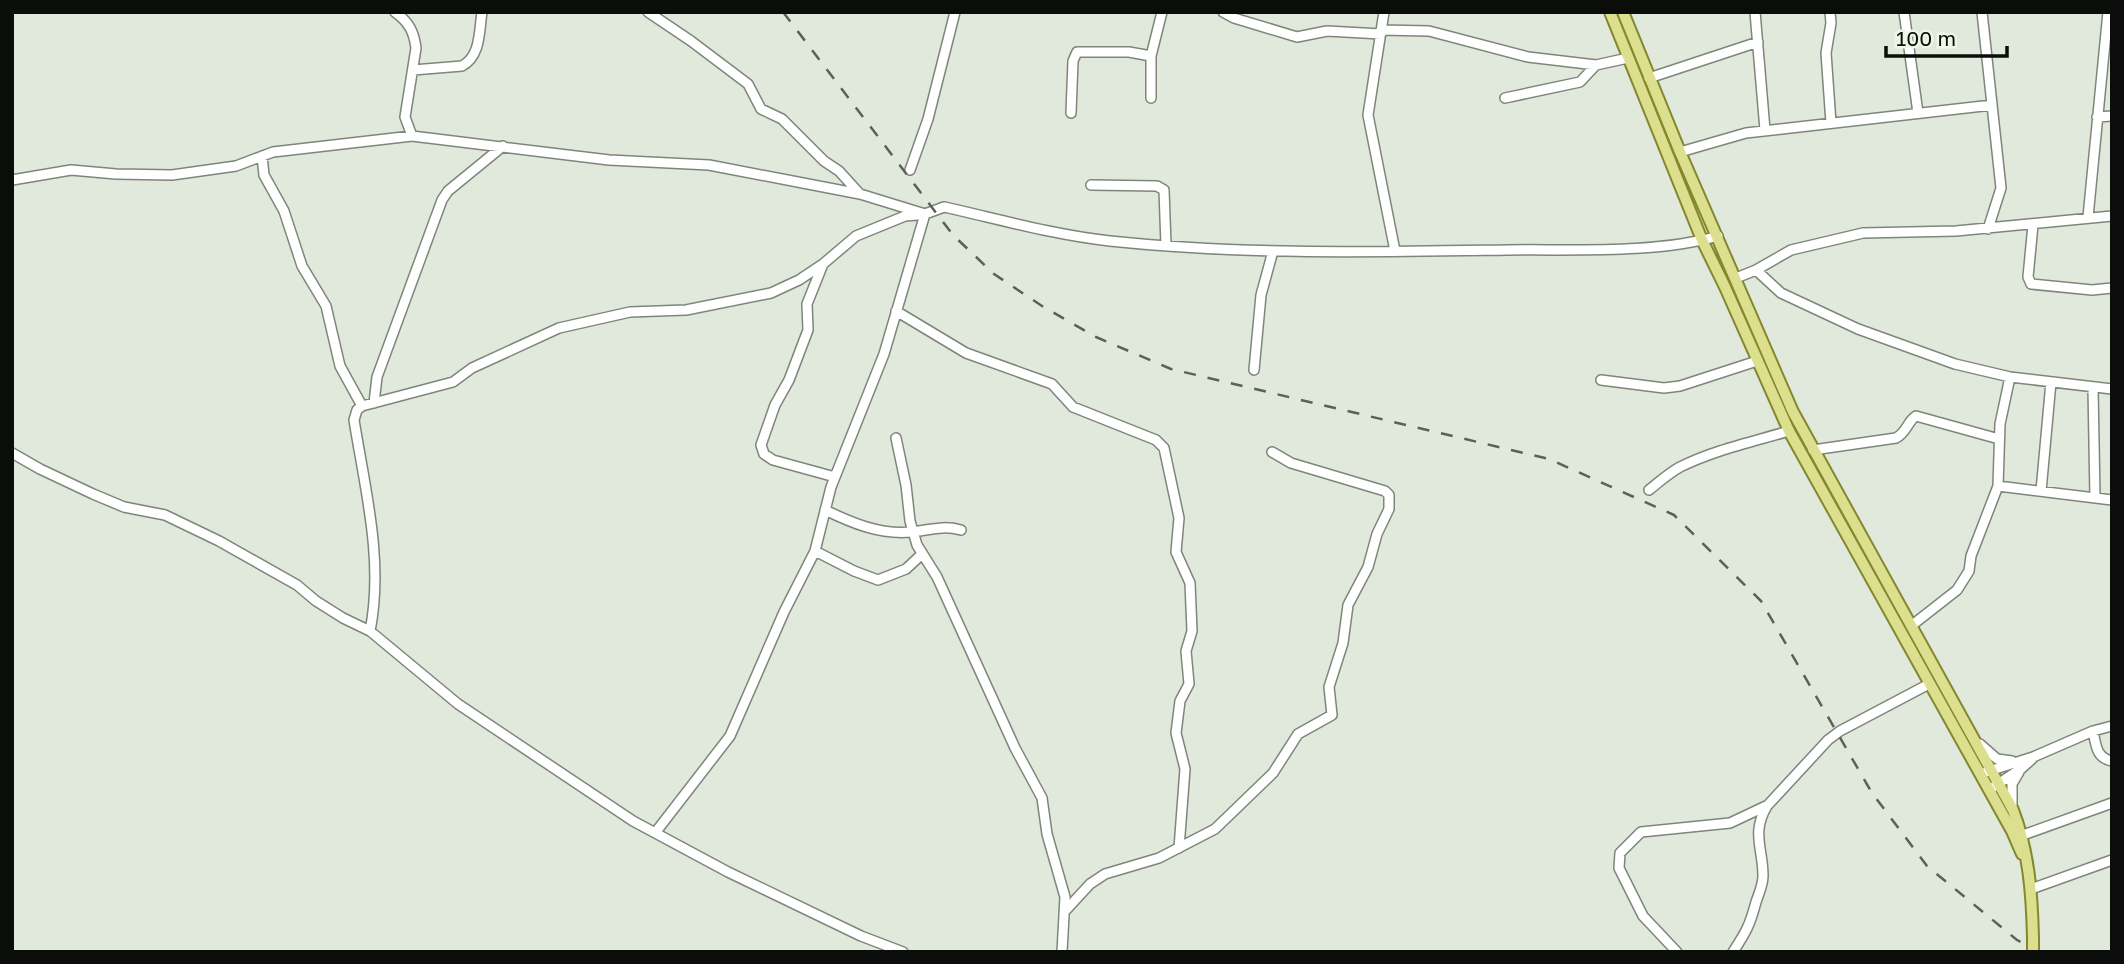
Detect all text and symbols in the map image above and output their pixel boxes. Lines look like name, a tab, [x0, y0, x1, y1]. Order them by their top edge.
scale bar	[1886, 14, 2007, 58]
text: 100 m	[1896, 25, 1956, 51]

